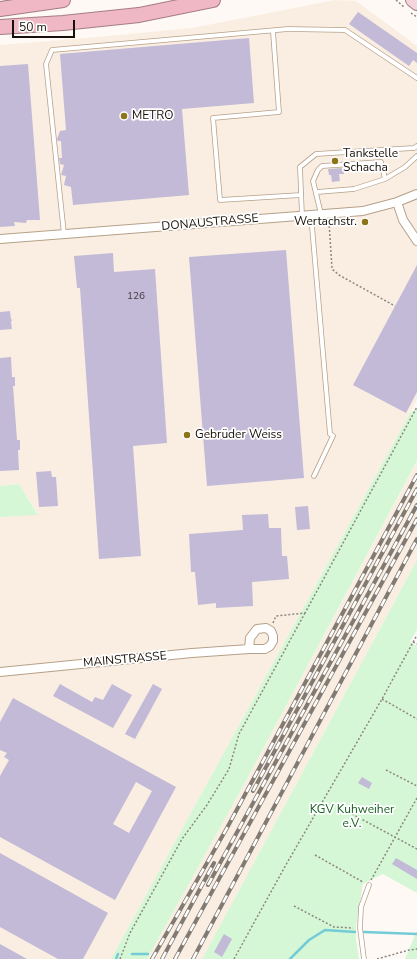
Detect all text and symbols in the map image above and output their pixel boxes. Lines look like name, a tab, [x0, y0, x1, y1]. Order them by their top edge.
scale bar	[14, 12, 77, 38]
text: 50 m	[19, 19, 47, 35]
place label: METRO	[132, 109, 173, 123]
marker: METRO	[119, 111, 129, 121]
place label: Tankstelle Schacha	[343, 147, 398, 175]
marker: Tankstelle Schacha	[330, 156, 340, 166]
street label: DONAUSTRASSE	[161, 212, 259, 234]
place label: Wertachstr.	[294, 215, 357, 229]
marker: Wertachstr.	[360, 217, 370, 227]
house number: 126	[127, 291, 145, 303]
place label: Gebrüder Weiss	[195, 428, 282, 442]
marker: Gebrüder Weiss	[182, 430, 192, 440]
street label: MAINSTRASSE	[83, 649, 167, 671]
park label: KGV Kuhweiher e.V.	[310, 803, 394, 831]

